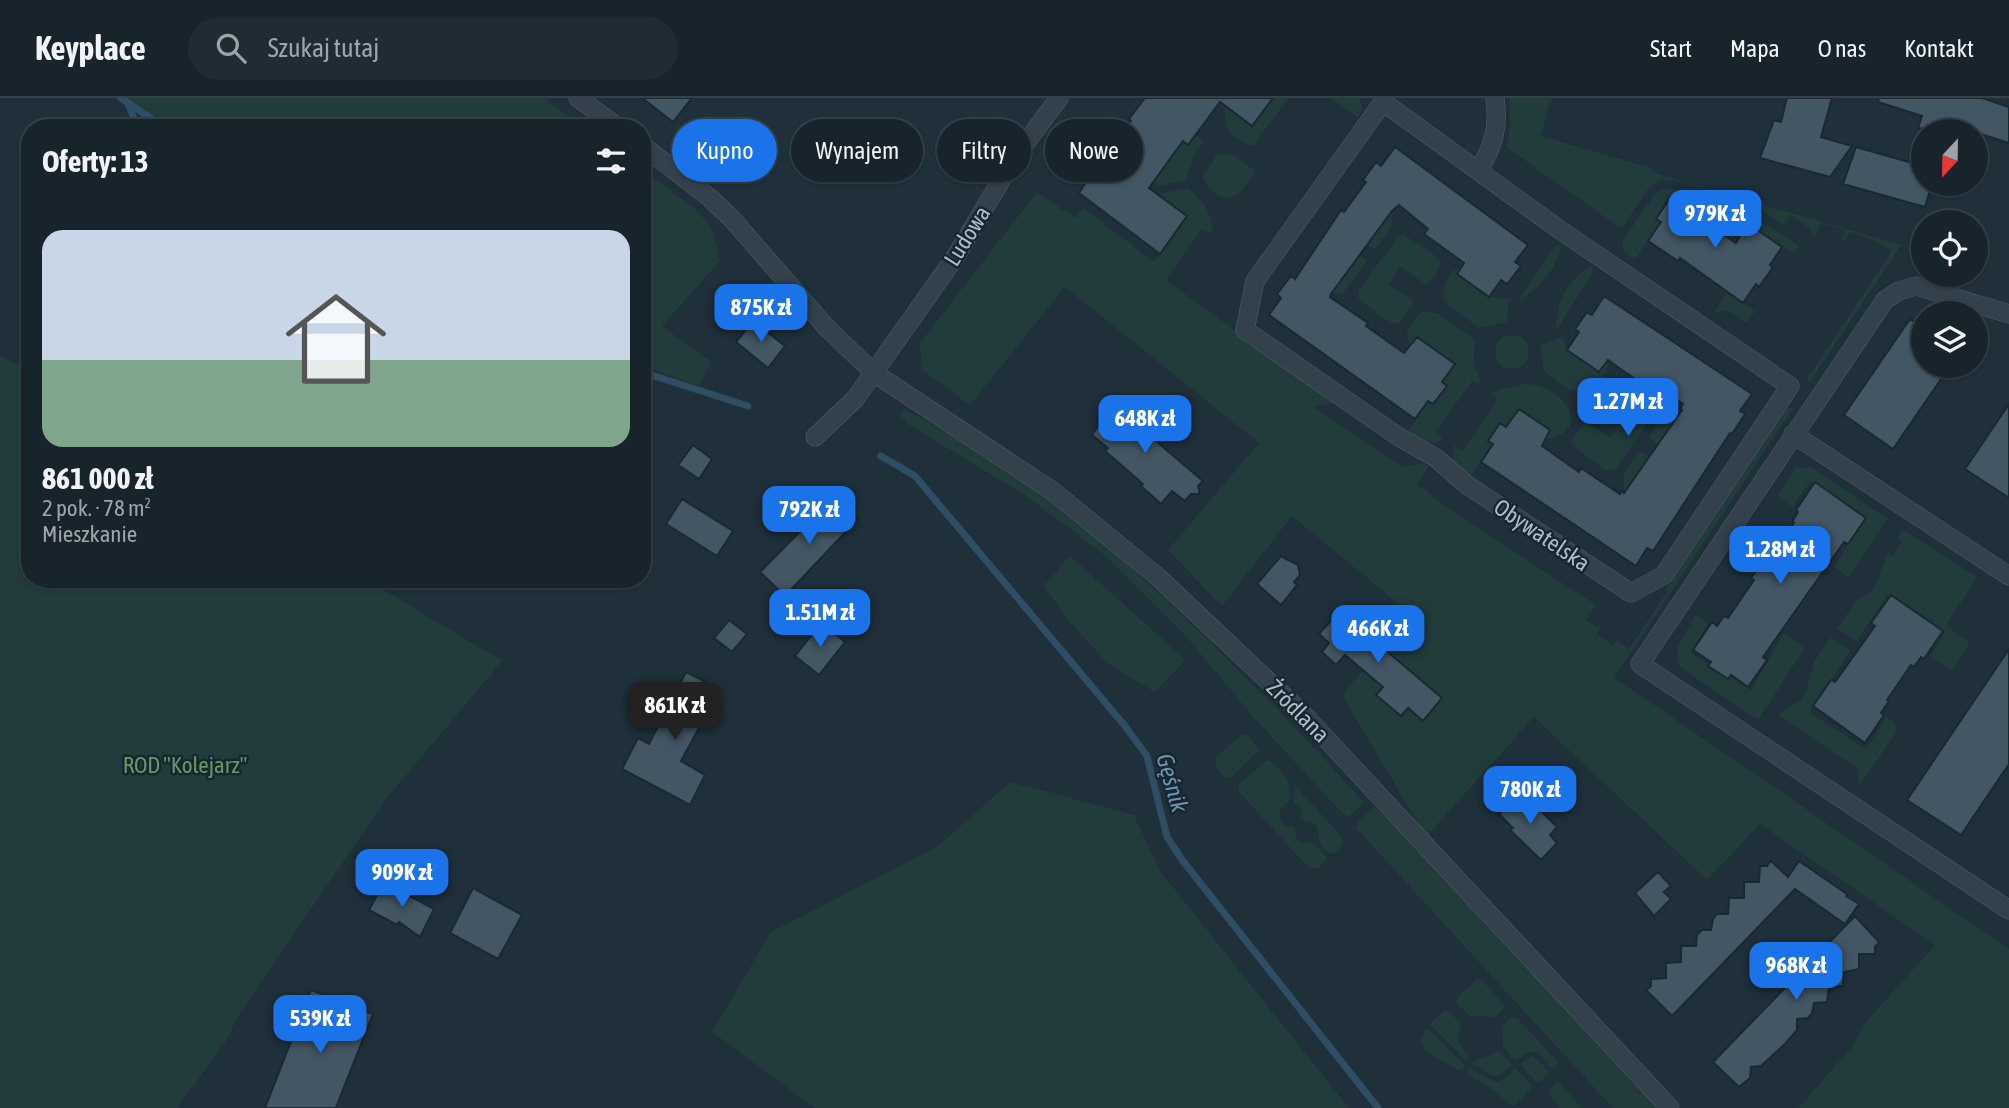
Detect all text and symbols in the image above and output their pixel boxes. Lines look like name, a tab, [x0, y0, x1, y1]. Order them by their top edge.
search box	[188, 17, 678, 80]
text: Keyplace	[35, 29, 146, 67]
icon: search	[212, 29, 250, 67]
text: Szukaj tutaj	[268, 33, 379, 63]
text: Start	[1650, 35, 1692, 62]
text: Mapa	[1730, 35, 1780, 62]
text: O nas	[1818, 35, 1866, 62]
text: Kontakt	[1904, 35, 1974, 62]
chip: Kupno	[672, 119, 777, 182]
chip: Wynajem	[791, 119, 923, 182]
chip: Filtry	[937, 119, 1031, 182]
chip: Nowe	[1045, 119, 1143, 182]
north arrow	[1911, 119, 1988, 196]
map controls	[1911, 119, 1988, 378]
icon: filters	[592, 142, 630, 180]
text: Oferty: 13	[42, 144, 149, 178]
pin: 979K zł	[1650, 190, 1780, 250]
text: 979K zł	[1684, 200, 1746, 226]
street label: Ludowa	[939, 201, 995, 271]
button: locate	[1911, 210, 1988, 287]
icon: home	[273, 276, 399, 402]
pin: 875K zł	[696, 285, 826, 344]
text: 875K zł	[730, 294, 792, 320]
button: layers	[1911, 301, 1988, 378]
pin: 1.27M zł	[1556, 378, 1700, 438]
text: 1.27M zł	[1593, 388, 1663, 414]
pin: 648K zł	[1080, 396, 1210, 455]
text: 648K zł	[1114, 405, 1176, 431]
text: 861 000 zł	[42, 461, 154, 495]
pin: 792K zł	[744, 486, 874, 546]
street label: Obywatelska	[1489, 494, 1595, 576]
text: 2 pok. · 78 m²	[42, 495, 151, 521]
text: 792K zł	[778, 496, 840, 522]
text: Mieszkanie	[42, 521, 137, 547]
pin: 1.28M zł	[1708, 526, 1852, 586]
text: 1.28M zł	[1745, 536, 1815, 562]
pin: 1.51M zł	[748, 589, 892, 649]
text: 1.51M zł	[785, 599, 855, 625]
pin: 466K zł	[1313, 606, 1443, 665]
text: 466K zł	[1347, 615, 1409, 641]
street label: Źródlana	[1261, 674, 1335, 748]
pin: 861K zł	[610, 682, 740, 742]
text: 861K zł	[644, 692, 706, 718]
water label: Gęśnik	[1151, 750, 1194, 816]
park label: ROD "Kolejarz"	[123, 752, 247, 778]
pin: 780K zł	[1465, 766, 1595, 826]
text: 780K zł	[1499, 776, 1561, 802]
pin: 909K zł	[337, 850, 467, 909]
text: 909K zł	[371, 859, 433, 885]
pin: 968K zł	[1731, 942, 1861, 1002]
text: 968K zł	[1765, 952, 1827, 978]
pin: 539K zł	[255, 996, 385, 1055]
text: 539K zł	[289, 1005, 351, 1031]

